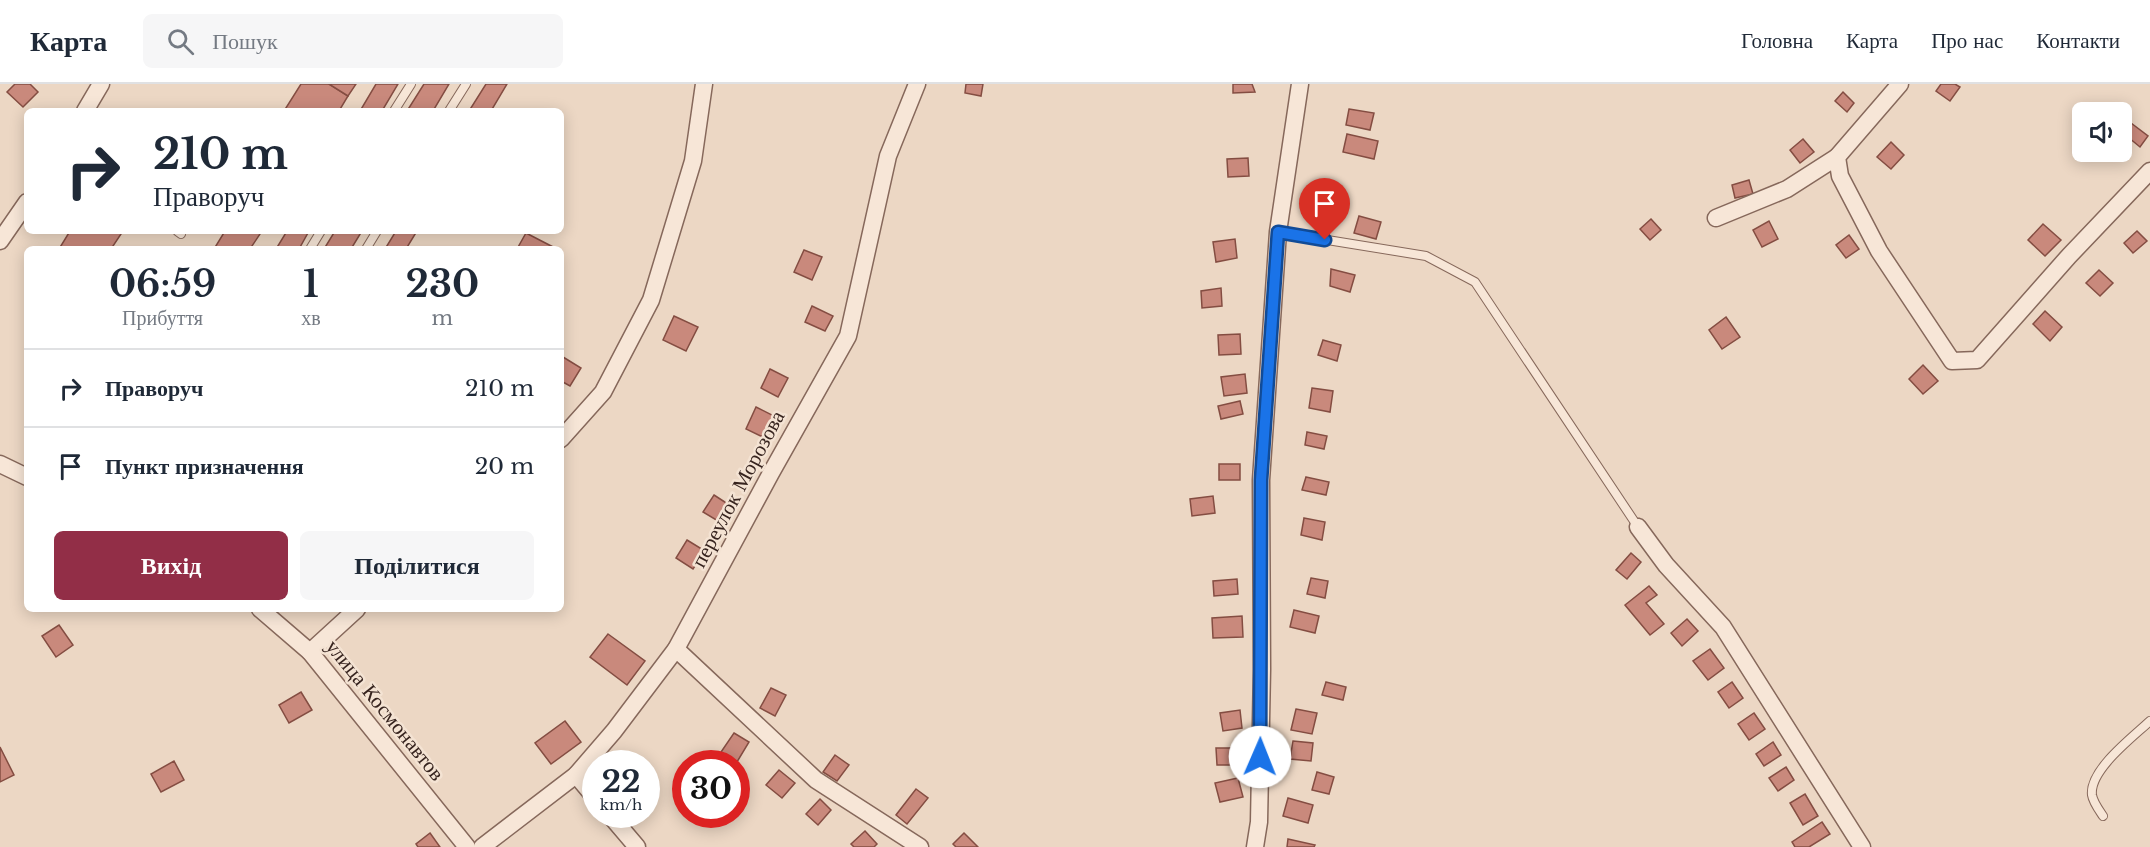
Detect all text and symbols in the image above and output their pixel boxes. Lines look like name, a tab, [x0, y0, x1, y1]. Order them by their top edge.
search box	[143, 14, 563, 68]
text: Карта	[30, 24, 107, 59]
icon: search	[164, 25, 197, 58]
text: Пошук	[212, 28, 278, 55]
text: Головна	[1741, 28, 1813, 54]
text: Карта	[1846, 28, 1898, 54]
text: Про нас	[1931, 28, 2003, 54]
text: Контакти	[2036, 28, 2120, 54]
map controls	[2072, 102, 2132, 162]
button: sound	[2072, 102, 2132, 162]
text: 210 m	[153, 128, 288, 180]
icon: right	[54, 132, 132, 210]
pin	[1299, 178, 1350, 240]
text: Праворуч	[153, 180, 264, 213]
icon: arrive	[1308, 187, 1341, 220]
text: 06:59	[109, 262, 216, 307]
text: 1	[303, 262, 319, 307]
text: 230	[406, 262, 479, 307]
text: Прибуття	[122, 306, 203, 330]
text: хв	[301, 306, 321, 330]
text: m	[432, 306, 453, 330]
icon: right	[54, 372, 87, 405]
text: Праворуч	[105, 375, 203, 402]
text: 210 m	[465, 375, 534, 402]
street label: переулок Морозова	[686, 406, 791, 572]
icon: arrive	[54, 450, 87, 483]
text: Пункт призначення	[105, 453, 304, 480]
text: 20 m	[475, 453, 534, 480]
button: Вихід	[54, 531, 288, 600]
button: Поділитися	[300, 531, 534, 600]
street label: улица Космонавтов	[320, 634, 450, 786]
position arrow	[1228, 725, 1292, 789]
speed limit sign: 30	[672, 750, 750, 828]
text: 22	[601, 763, 641, 800]
text: km/h	[600, 795, 642, 814]

